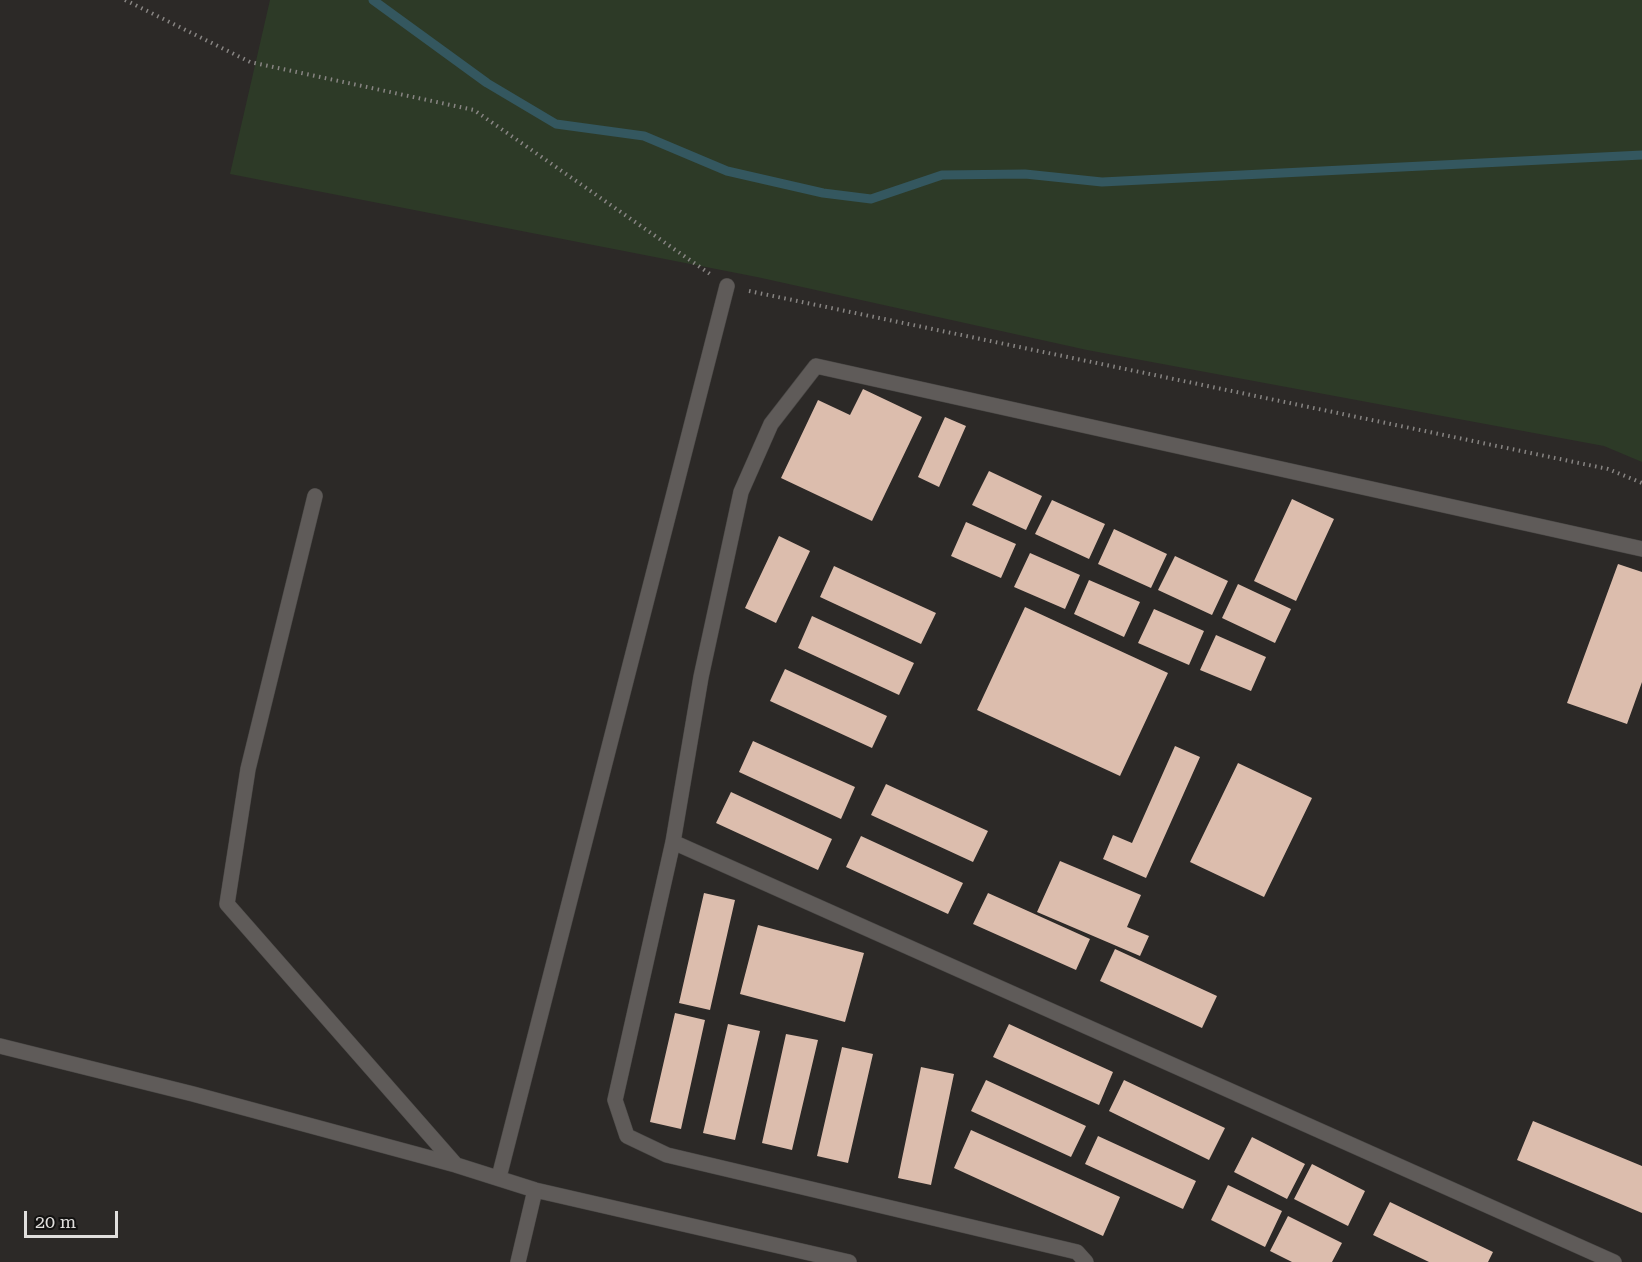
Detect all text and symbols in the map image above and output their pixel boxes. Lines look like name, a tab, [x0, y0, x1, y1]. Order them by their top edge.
scale bar	[27, 1199, 122, 1237]
text: 20 m	[35, 1211, 76, 1232]

